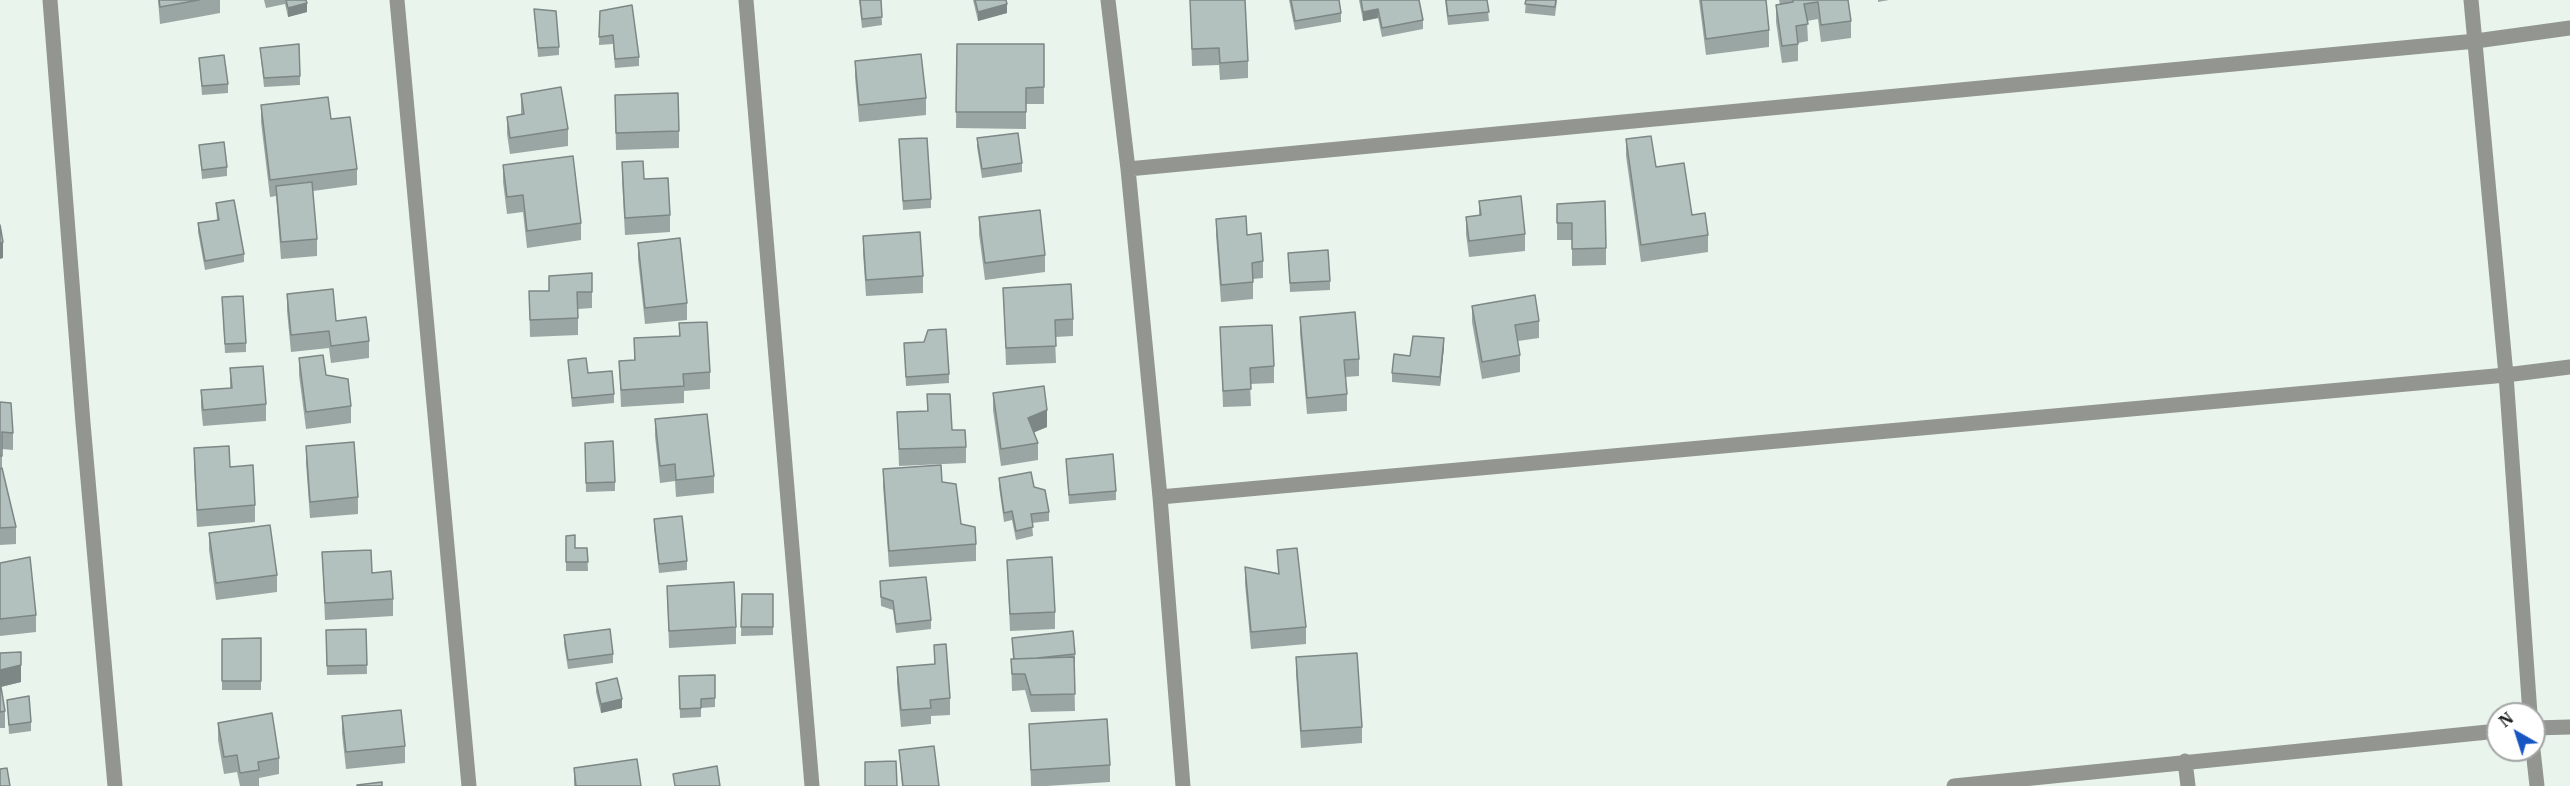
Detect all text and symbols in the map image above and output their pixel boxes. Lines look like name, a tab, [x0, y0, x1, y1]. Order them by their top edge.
north arrow	[2486, 702, 2546, 762]
text: N	[2495, 708, 2517, 731]

